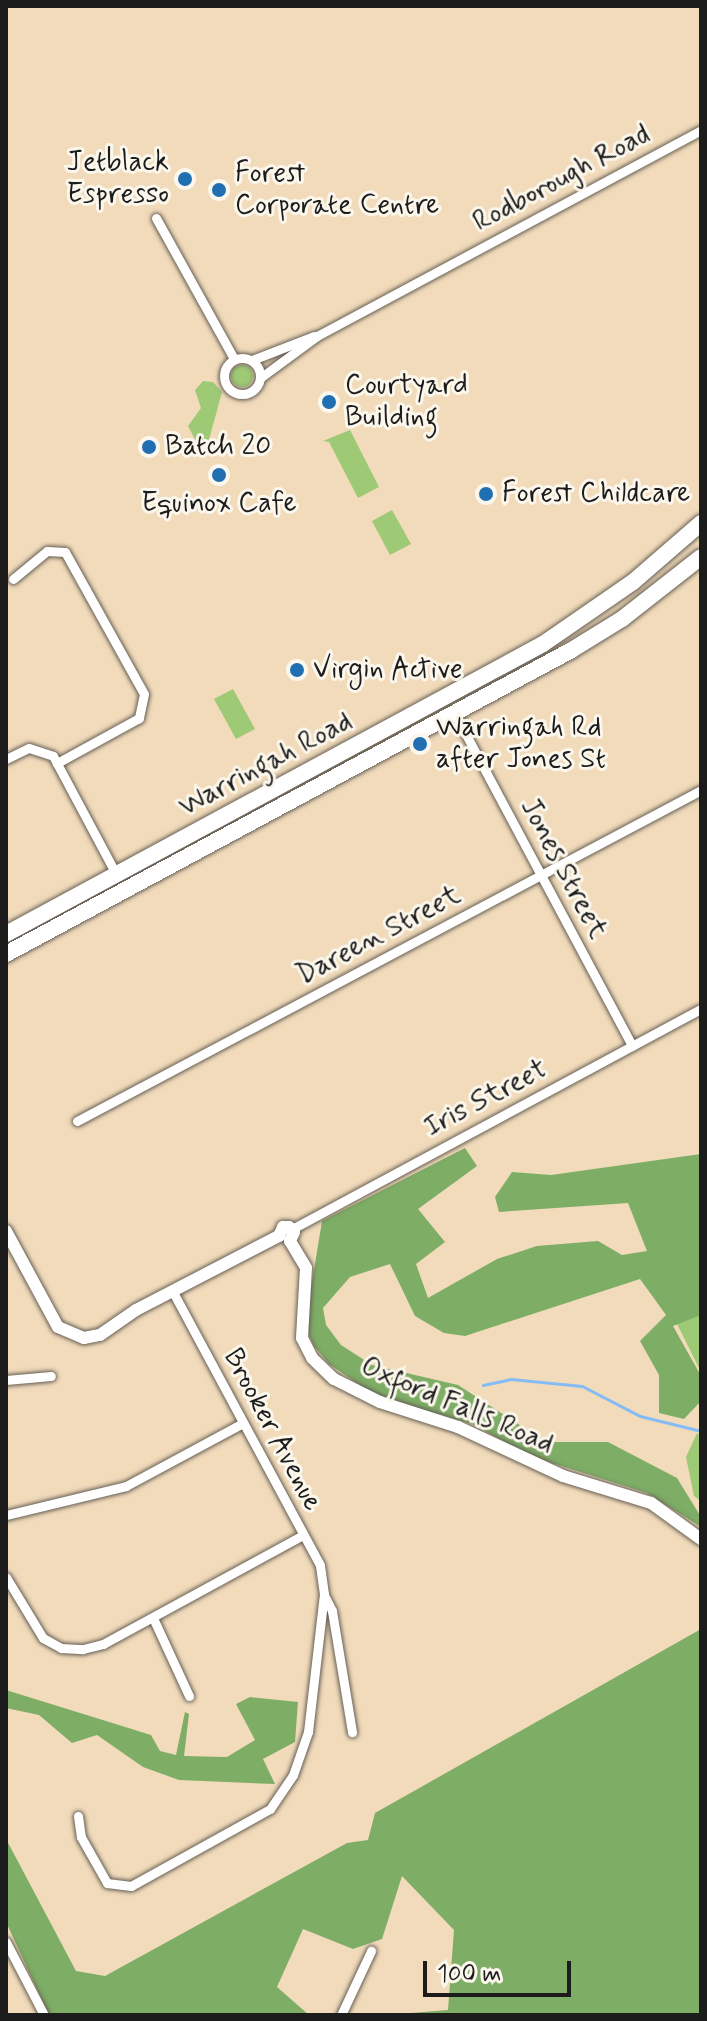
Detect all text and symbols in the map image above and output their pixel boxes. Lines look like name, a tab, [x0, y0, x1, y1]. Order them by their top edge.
street label: Rodborough Road	[468, 119, 656, 239]
place label: Jetblack Espresso	[67, 146, 169, 212]
place label: Forest Corporate Centre	[235, 157, 446, 223]
marker: Jetblack Espresso	[176, 170, 194, 188]
marker: Forest Corporate Centre	[210, 181, 228, 199]
place label: Courtyard Building	[345, 369, 468, 435]
marker: Courtyard Building	[320, 393, 338, 411]
place label: Batch 20	[165, 430, 271, 464]
marker: Batch 20	[140, 438, 158, 456]
marker: Equinox Cafe	[210, 466, 228, 484]
place label: Forest Childcare	[502, 477, 690, 511]
marker: Forest Childcare	[477, 485, 495, 503]
place label: Equinox Cafe	[141, 487, 297, 521]
place label: Virgin Active	[313, 653, 462, 687]
marker: Virgin Active	[288, 661, 306, 679]
street label: Warringah Road	[174, 705, 358, 825]
place label: Warringah Rd after Jones St	[436, 711, 606, 777]
marker: Warringah Rd after Jones St	[411, 735, 429, 753]
street label: Jones Street	[512, 793, 614, 945]
street label: Dareen Street	[291, 879, 467, 993]
street label: Iris Street	[420, 1053, 552, 1145]
street label: Brooker Avenue	[214, 1340, 330, 1520]
street label: Oxford Falls Road	[356, 1351, 558, 1461]
scale bar	[427, 1945, 575, 1995]
text: 100 m	[437, 1959, 501, 1990]

